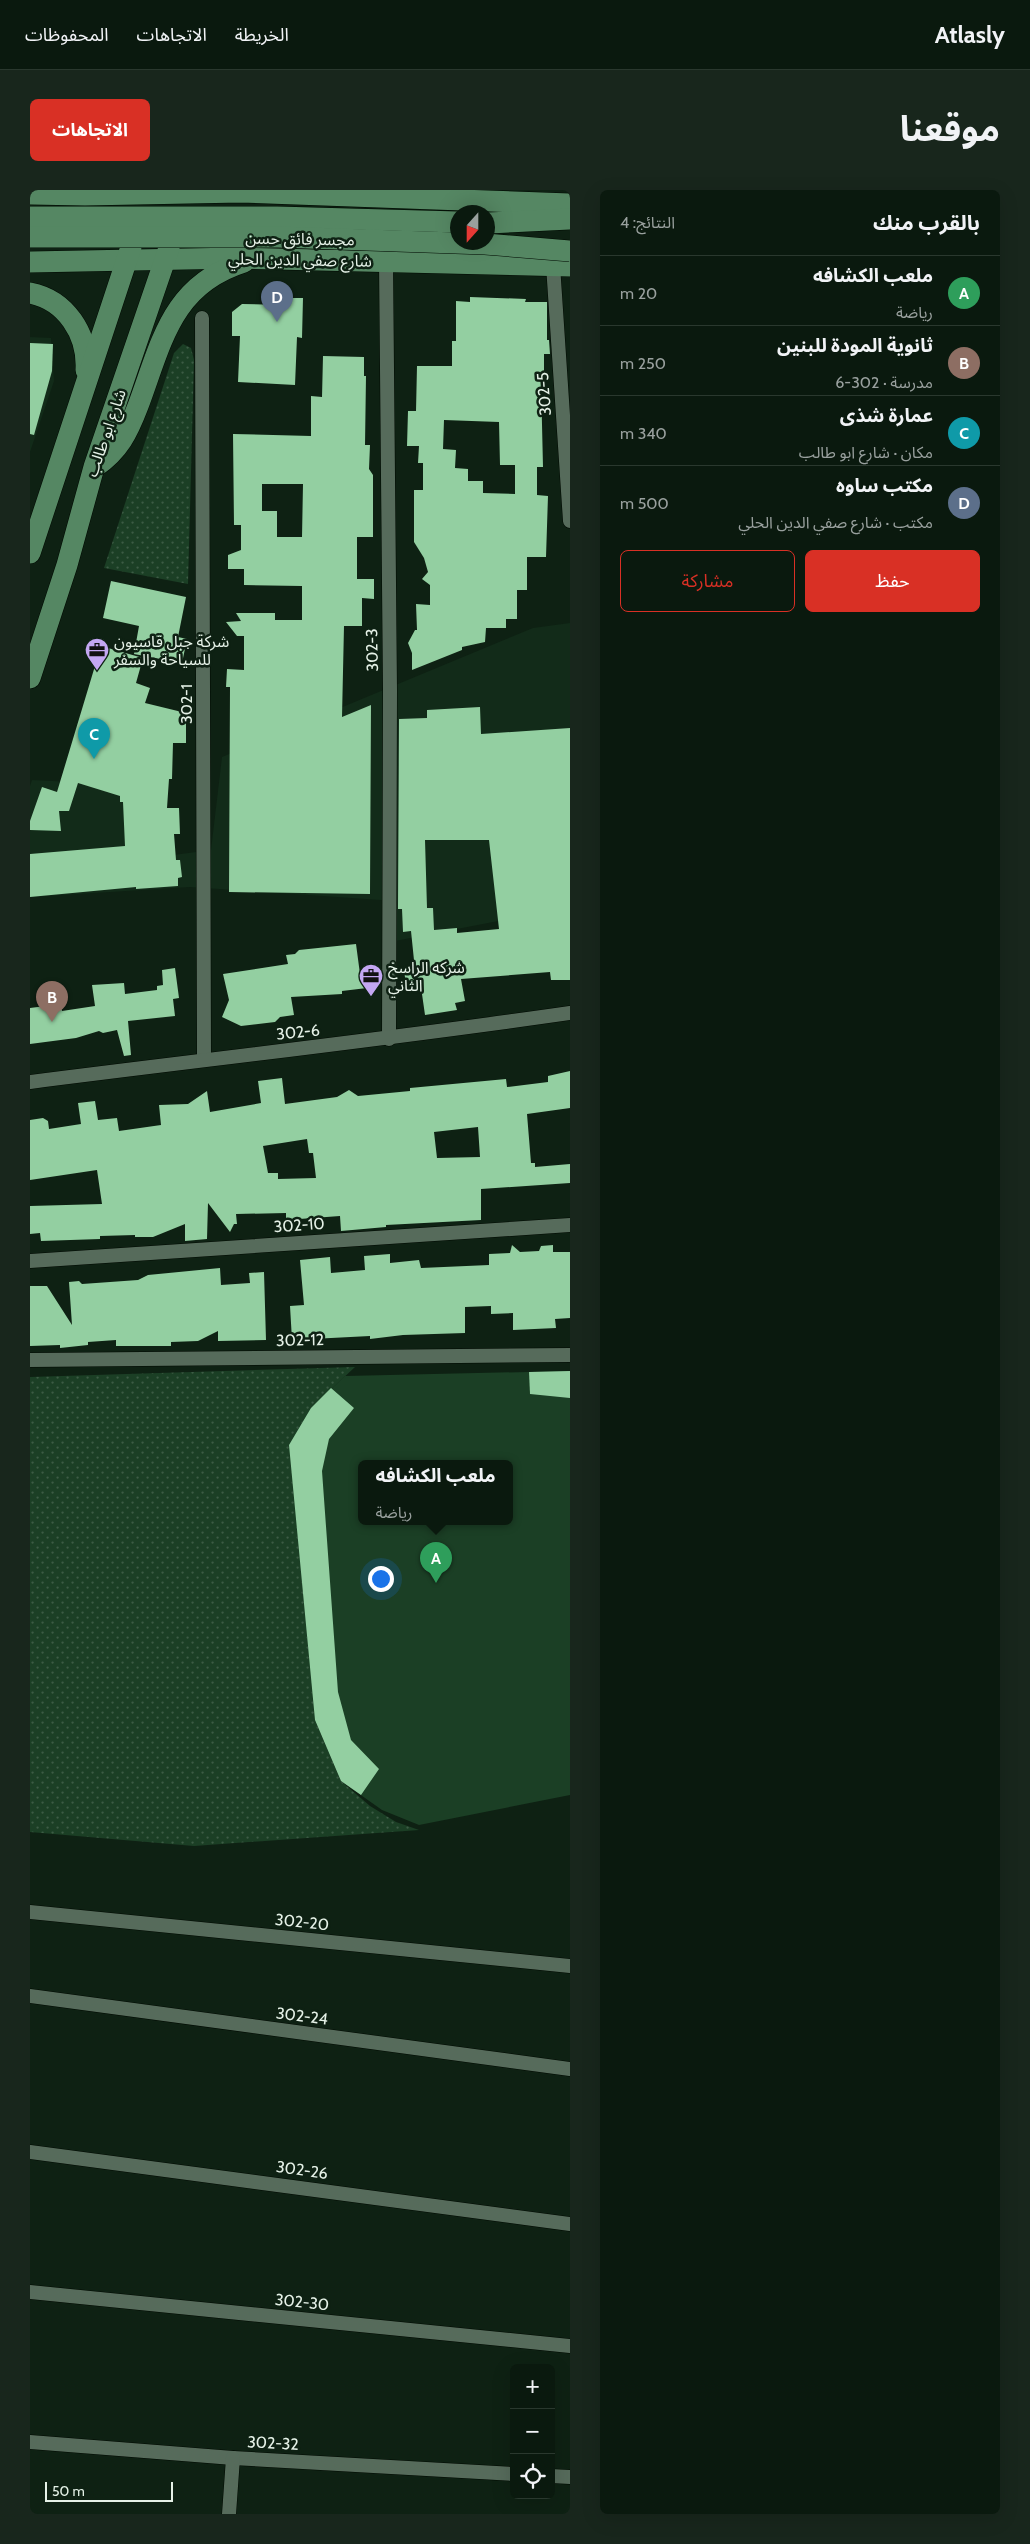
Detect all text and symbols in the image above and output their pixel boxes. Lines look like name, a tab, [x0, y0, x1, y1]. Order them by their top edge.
text: Atlasly	[935, 20, 1005, 49]
text: المحفوظات	[25, 24, 109, 46]
text: الاتجاهات	[137, 24, 207, 46]
text: الخريطة	[235, 24, 289, 46]
button: الاتجاهات	[30, 99, 150, 161]
text: موقعنا	[900, 107, 1000, 150]
north arrow	[450, 205, 495, 250]
text: بالقرب منك	[873, 210, 980, 235]
text: النتائج: 4	[620, 213, 675, 232]
street label: مجسر فائق حسن	[245, 229, 355, 250]
street label: شارع صفي الدين الحلي	[228, 249, 372, 274]
text: ملعب الكشافه	[813, 264, 933, 287]
pin: D	[261, 281, 293, 322]
text: 20 m	[620, 284, 657, 303]
text: A	[959, 284, 969, 303]
text: رياضة	[896, 303, 933, 322]
text: ثانوية المودة للبنين	[777, 334, 933, 357]
text: 250 m	[620, 354, 666, 373]
text: B	[959, 354, 969, 373]
street label: 302-5	[533, 372, 555, 416]
text: مدرسة · 302-6	[835, 373, 933, 392]
street label: شارع ابو طالب	[82, 387, 133, 480]
text: عمارة شذى	[840, 404, 933, 427]
text: 340 m	[620, 424, 667, 443]
text: C	[959, 424, 969, 443]
text: مكان · شارع ابو طالب	[799, 443, 933, 462]
text: مكتب ساوه	[836, 474, 933, 497]
text: 500 m	[620, 494, 669, 513]
text: D	[958, 494, 970, 513]
text: مكتب · شارع صفي الدين الحلي	[738, 513, 933, 532]
button: مشاركة	[620, 550, 795, 612]
button: حفظ	[805, 550, 980, 612]
street label: 302-3	[362, 628, 382, 672]
place label: شركة جبل قاسيون للسياحة والسفر	[113, 632, 229, 669]
office icon: شركة جبل قاسيون للسياحة والسفر	[84, 637, 110, 671]
street label: 302-1	[177, 684, 196, 724]
pin: C	[78, 718, 110, 759]
place label: شركه الراسخ الثاني	[388, 958, 465, 997]
office icon: شركه الراسخ الثاني	[358, 963, 384, 997]
pin: B	[36, 981, 68, 1022]
street label: 302-6	[275, 1020, 321, 1044]
street label: 302-10	[273, 1214, 325, 1236]
street label: 302-12	[276, 1330, 324, 1350]
popup	[358, 1460, 513, 1525]
text: ملعب الكشافه	[375, 1464, 496, 1487]
text: رياضة	[375, 1503, 413, 1522]
pin: A	[420, 1542, 452, 1583]
your location	[368, 1566, 394, 1592]
street label: 302-20	[274, 1910, 330, 1934]
street label: 302-24	[275, 2003, 329, 2029]
street label: 302-26	[275, 2157, 329, 2183]
street label: 302-30	[274, 2290, 330, 2314]
map controls	[510, 2364, 555, 2499]
button: +	[510, 2364, 555, 2409]
button: −	[510, 2409, 555, 2454]
street label: 302-32	[247, 2432, 299, 2454]
button: locate	[510, 2454, 555, 2499]
scale bar	[45, 2479, 172, 2502]
text: 50 m	[52, 2482, 85, 2500]

